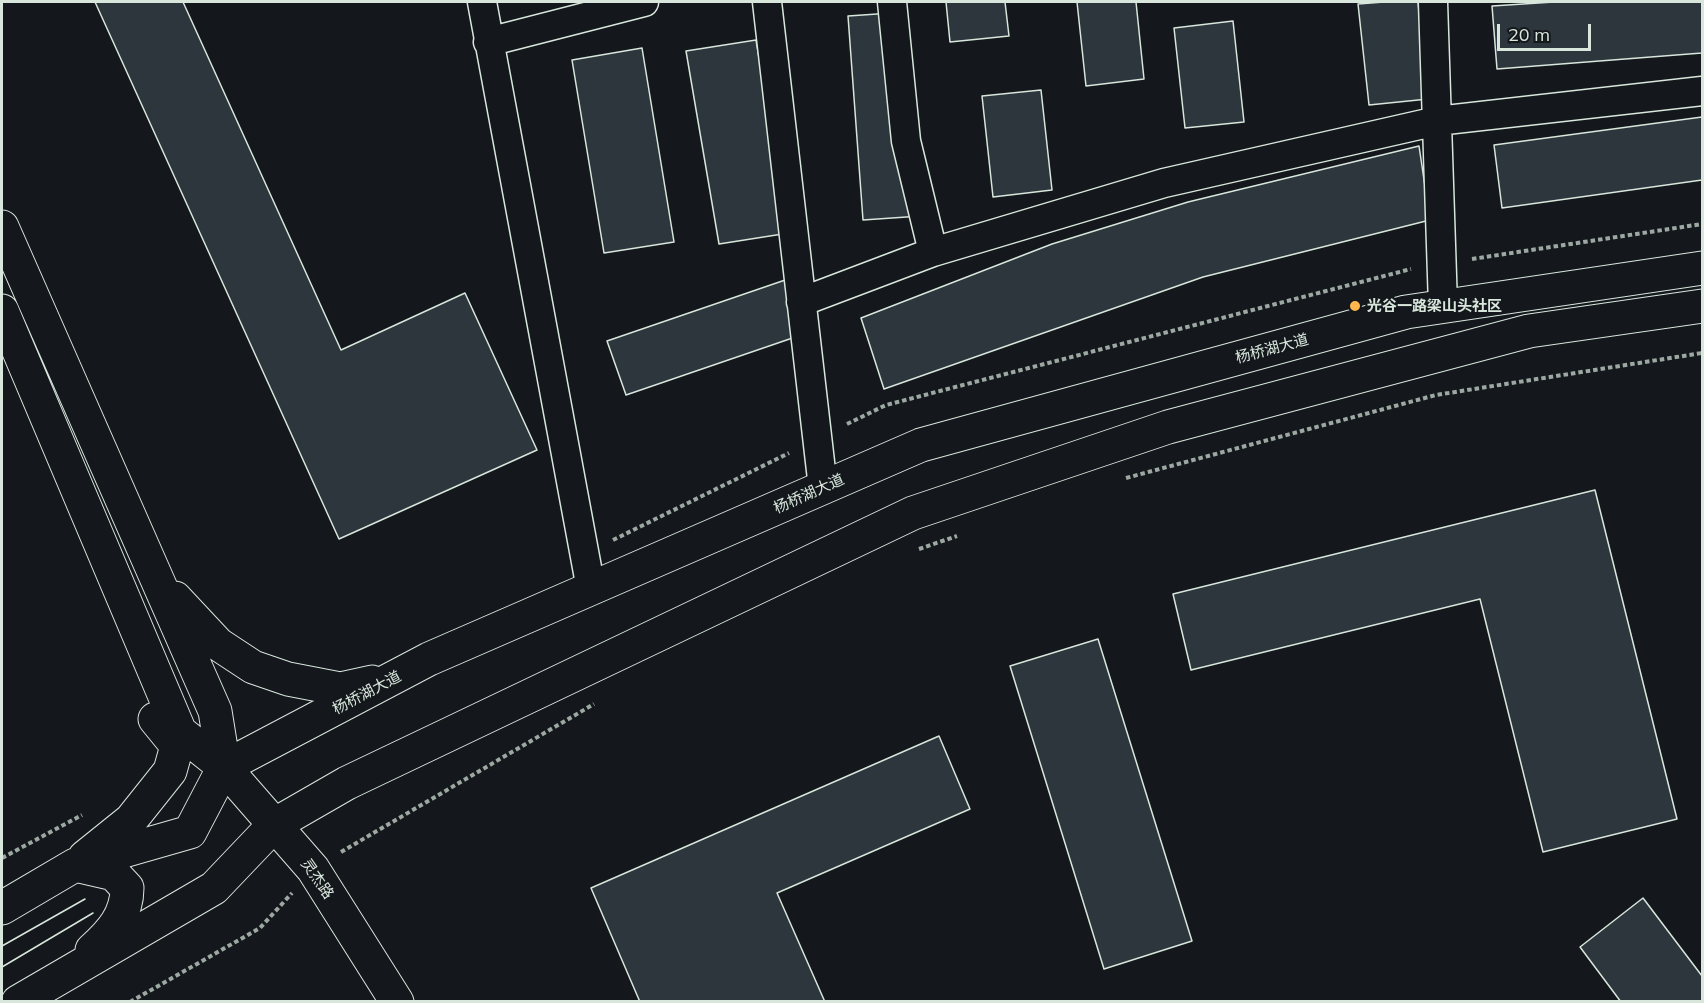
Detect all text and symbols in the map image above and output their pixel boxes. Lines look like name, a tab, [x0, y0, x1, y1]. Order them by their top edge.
scale bar	[1500, 12, 1594, 50]
text: 20 m	[1508, 23, 1550, 46]
place label: 光谷一路梁山头社区	[1367, 297, 1502, 315]
marker: 光谷一路梁山头社区	[1348, 299, 1362, 313]
street label: 杨桥湖大道	[1233, 331, 1311, 367]
street label: 杨桥湖大道	[771, 471, 847, 517]
street label: 杨桥湖大道	[330, 667, 404, 719]
street label: 灵杰路	[297, 855, 337, 903]

